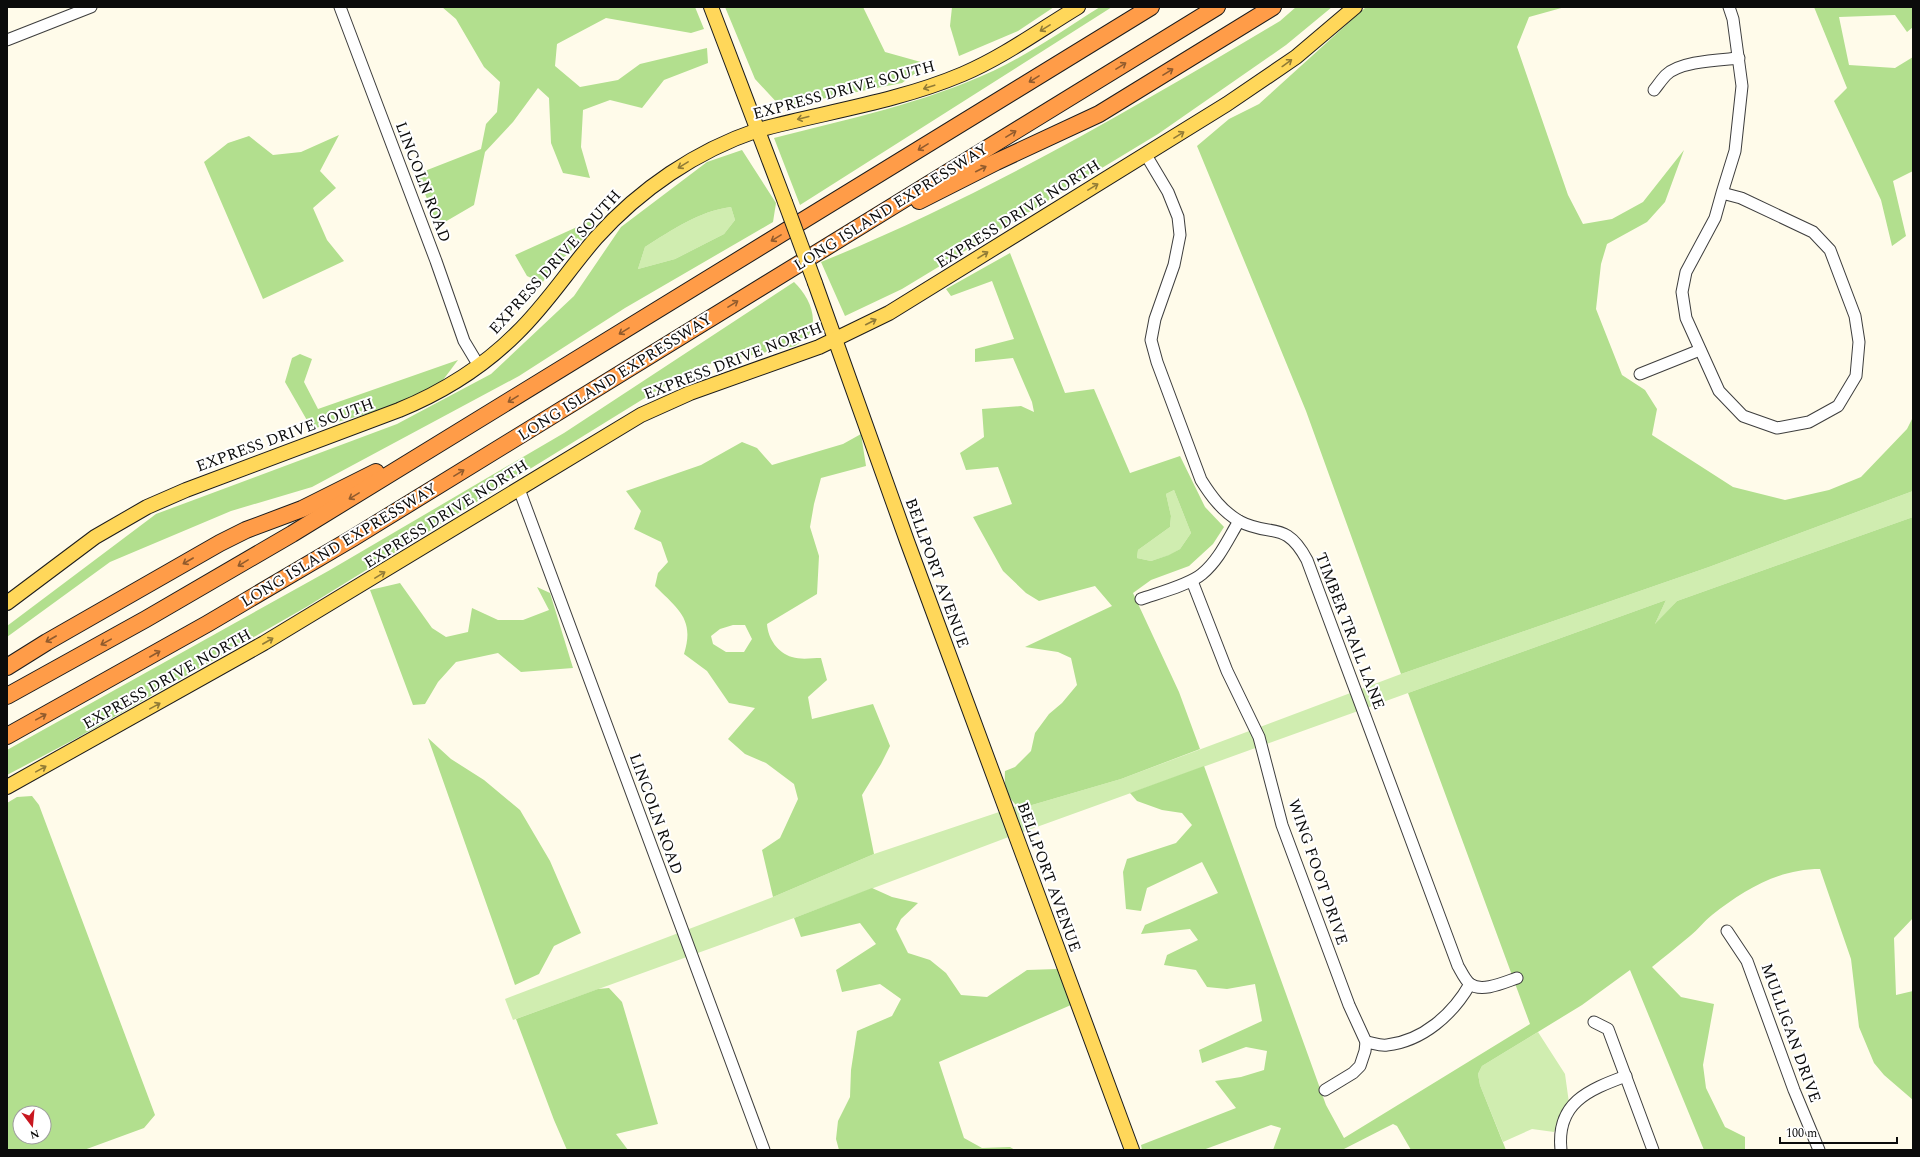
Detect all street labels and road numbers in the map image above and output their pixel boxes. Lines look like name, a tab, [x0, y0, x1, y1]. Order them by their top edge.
street label: EXPRESS DRIVE SOUTH	[750, 54, 938, 126]
street label: LINCOLN ROAD	[389, 118, 457, 246]
street label: LONG ISLAND EXPRESSWAY	[789, 137, 993, 277]
street label: EXPRESS DRIVE NORTH	[931, 154, 1105, 274]
street label: EXPRESS DRIVE SOUTH	[483, 184, 627, 340]
street label: LONG ISLAND EXPRESSWAY	[513, 307, 717, 447]
street label: EXPRESS DRIVE NORTH	[640, 316, 826, 406]
street label: EXPRESS DRIVE SOUTH	[193, 392, 377, 478]
street label: EXPRESS DRIVE NORTH	[359, 454, 533, 574]
street label: LONG ISLAND EXPRESSWAY	[236, 477, 442, 613]
street label: BELLPORT AVENUE	[899, 495, 975, 651]
street label: TIMBER TRAIL LANE	[1309, 549, 1391, 713]
street label: EXPRESS DRIVE NORTH	[78, 622, 256, 736]
street label: LINCOLN ROAD	[623, 750, 689, 878]
street label: WING FOOT DRIVE	[1282, 796, 1354, 948]
street label: BELLPORT AVENUE	[1011, 799, 1087, 955]
street label: MULLIGAN DRIVE	[1755, 960, 1827, 1106]

